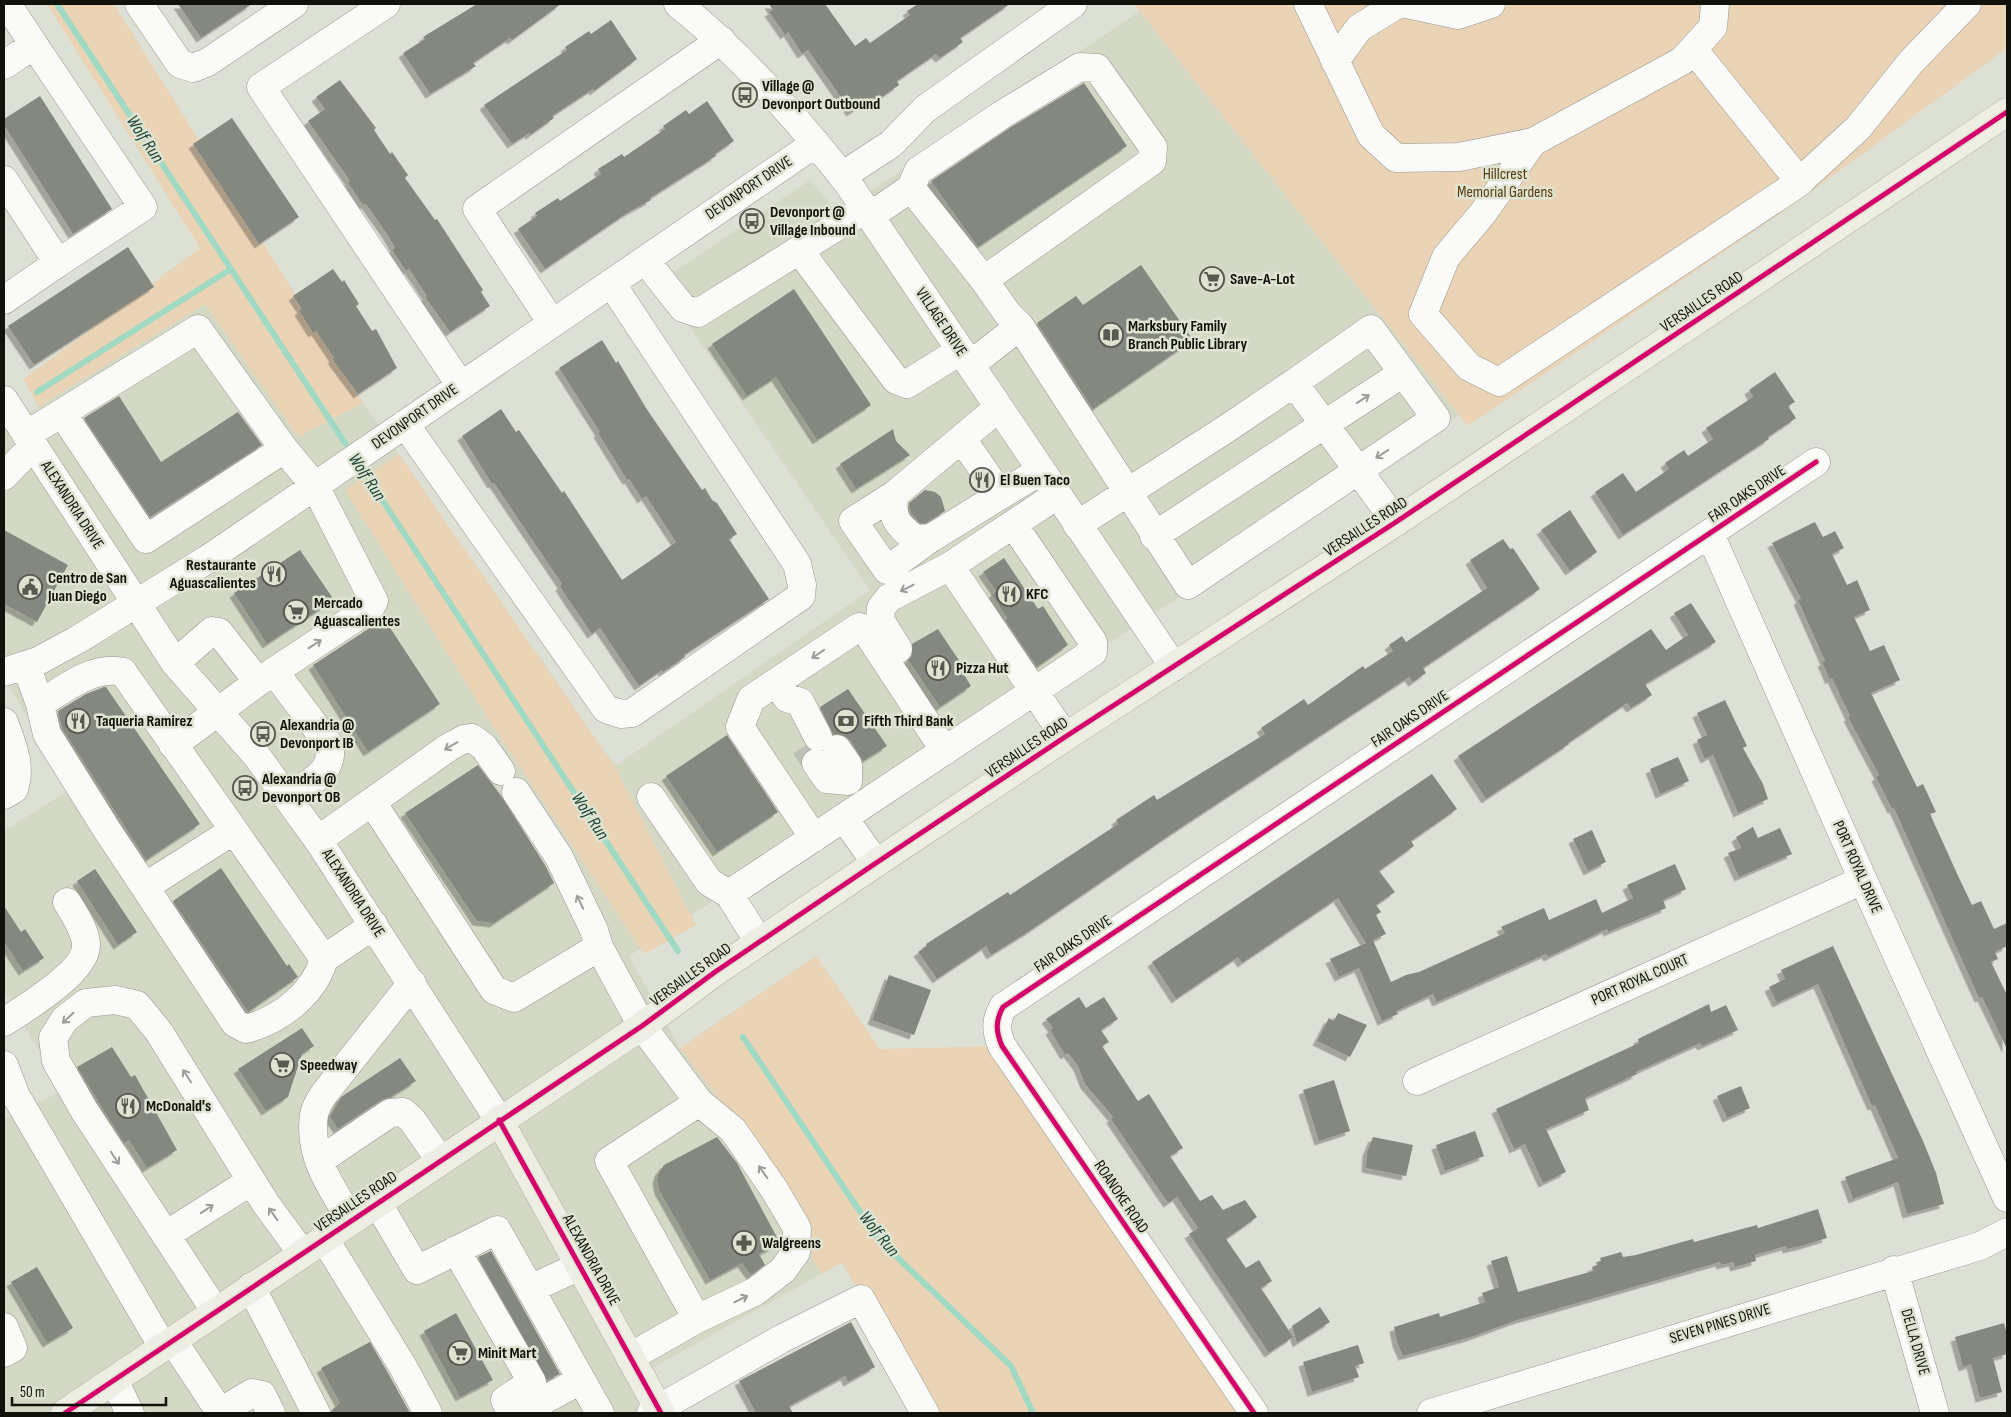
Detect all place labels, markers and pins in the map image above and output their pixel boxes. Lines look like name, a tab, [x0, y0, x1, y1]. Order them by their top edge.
place label: Village @ Devonport Outbound	[762, 77, 880, 114]
bus stop icon: Village @ Devonport Outbound	[732, 82, 758, 108]
place label: Devonport @ Village Inbound	[770, 203, 856, 240]
bus stop icon: Devonport @ Village Inbound	[739, 208, 765, 234]
supermarket icon: Save-A-Lot	[1199, 266, 1225, 292]
place label: Save-A-Lot	[1230, 270, 1295, 289]
place label: Marksbury Family Branch Public Library	[1128, 317, 1247, 354]
library icon: Marksbury Family Branch Public Library	[1098, 322, 1124, 348]
restaurant icon: El Buen Taco	[969, 467, 995, 493]
place label: El Buen Taco	[1000, 471, 1070, 490]
place label: Restaurante Aguascalientes	[169, 556, 256, 593]
restaurant icon: Restaurante Aguascalientes	[261, 561, 287, 587]
place label: Centro de San Juan Diego	[47, 569, 127, 606]
public building icon: Centro de San Juan Diego	[17, 574, 43, 600]
restaurant icon: KFC	[996, 581, 1022, 607]
place label: KFC	[1026, 585, 1049, 604]
place label: Mercado Aguascalientes	[313, 594, 400, 631]
supermarket icon: Mercado Aguascalientes	[283, 599, 309, 625]
restaurant icon: Pizza Hut	[925, 655, 951, 681]
place label: Pizza Hut	[956, 659, 1009, 678]
restaurant icon: Taqueria Ramirez	[65, 708, 91, 734]
bank icon: Fifth Third Bank	[833, 708, 859, 734]
place label: Taqueria Ramirez	[96, 712, 192, 731]
place label: Fifth Third Bank	[864, 712, 954, 731]
place label: Alexandria @ Devonport IB	[279, 716, 354, 753]
bus stop icon: Alexandria @ Devonport IB	[250, 721, 276, 747]
place label: Alexandria @ Devonport OB	[261, 770, 341, 807]
bus stop icon: Alexandria @ Devonport OB	[232, 775, 258, 801]
supermarket icon: Speedway	[269, 1052, 295, 1078]
place label: Speedway	[300, 1056, 358, 1075]
restaurant icon: McDonald's	[115, 1093, 141, 1119]
place label: McDonald's	[146, 1097, 211, 1116]
pharmacy icon: Walgreens	[731, 1230, 757, 1256]
place label: Walgreens	[762, 1234, 821, 1253]
supermarket icon: Minit Mart	[447, 1340, 473, 1366]
place label: Minit Mart	[478, 1344, 537, 1363]

